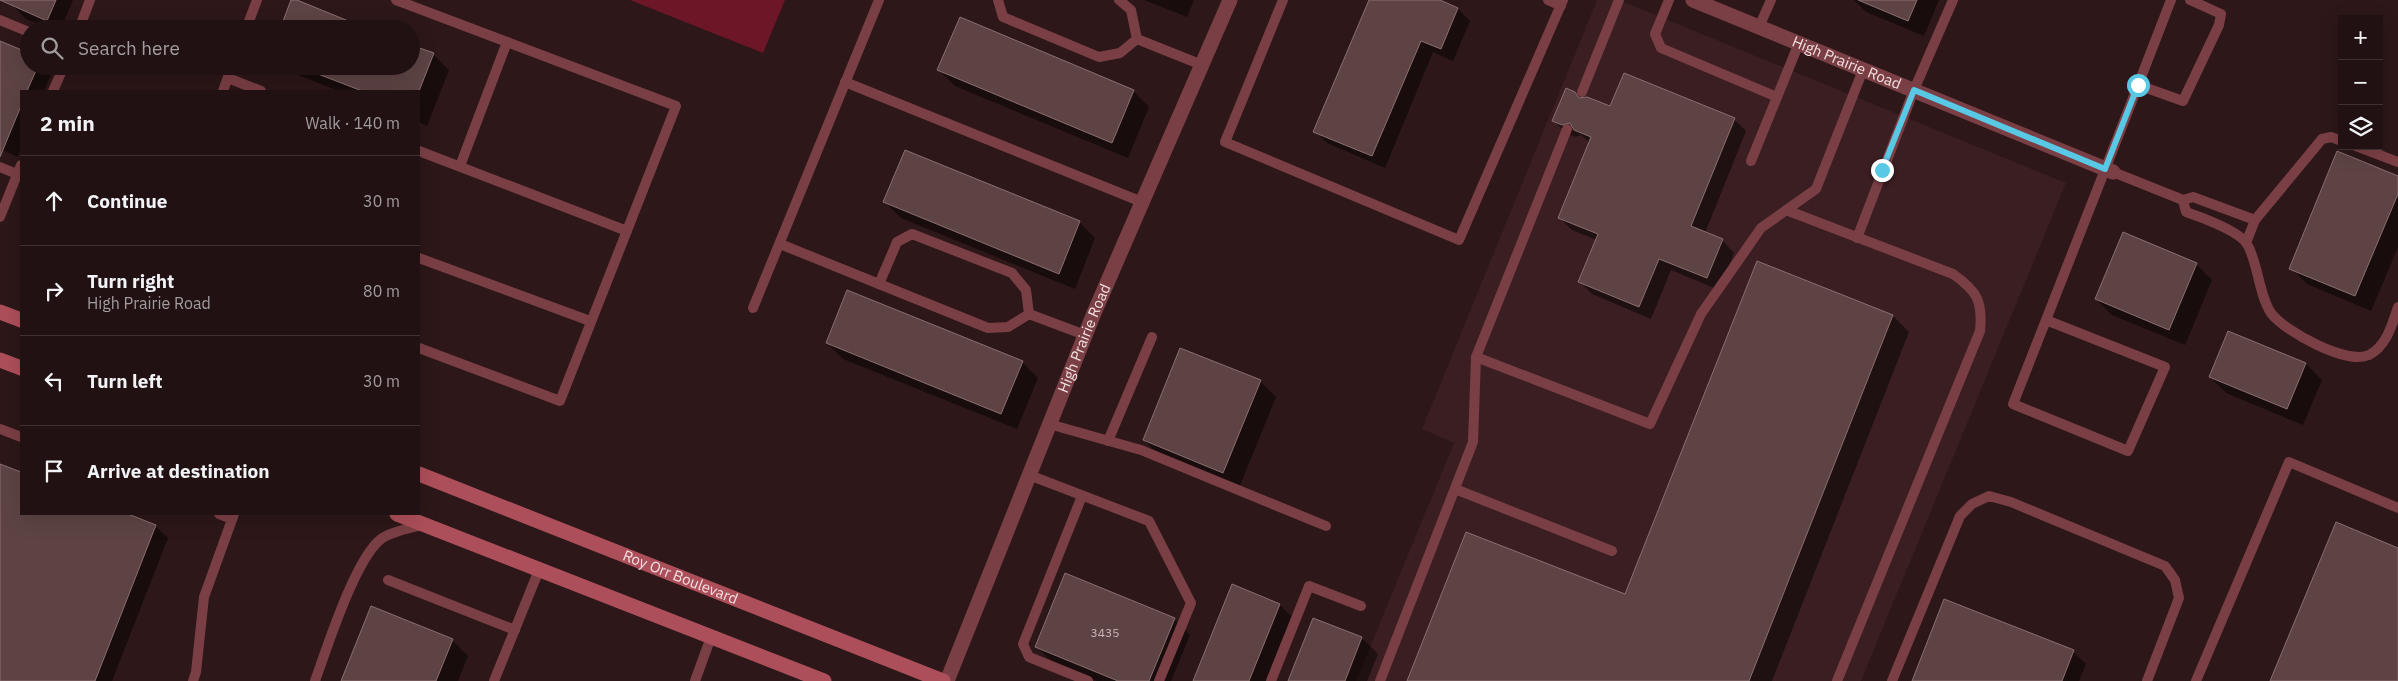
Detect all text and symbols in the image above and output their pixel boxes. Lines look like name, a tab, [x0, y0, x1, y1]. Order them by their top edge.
map controls	[2338, 15, 2383, 150]
button: +	[2338, 15, 2383, 60]
search box	[20, 20, 420, 75]
street label: High Prairie Road	[1789, 32, 1904, 93]
icon: search	[38, 34, 66, 62]
text: Search here	[78, 36, 180, 60]
button: −	[2338, 60, 2383, 105]
route start	[2127, 74, 2150, 97]
button: layers	[2338, 105, 2383, 150]
text: 2 min	[40, 109, 95, 137]
text: Walk · 140 m	[305, 113, 400, 133]
route end	[1871, 159, 1894, 182]
icon: ahead	[40, 187, 68, 215]
text: Continue	[87, 189, 167, 213]
text: 30 m	[363, 191, 400, 211]
text: Turn right	[87, 269, 174, 293]
icon: right	[40, 277, 68, 305]
text: 80 m	[363, 281, 400, 301]
street label: High Prairie Road	[1053, 281, 1115, 396]
text: High Prairie Road	[87, 293, 211, 313]
icon: left	[40, 367, 68, 395]
text: Turn left	[87, 369, 163, 393]
text: 30 m	[363, 371, 400, 391]
icon: arrive	[40, 457, 68, 485]
text: Arrive at destination	[87, 459, 270, 483]
street label: Roy Orr Boulevard	[620, 545, 741, 608]
house number: 3435	[1091, 625, 1119, 640]

